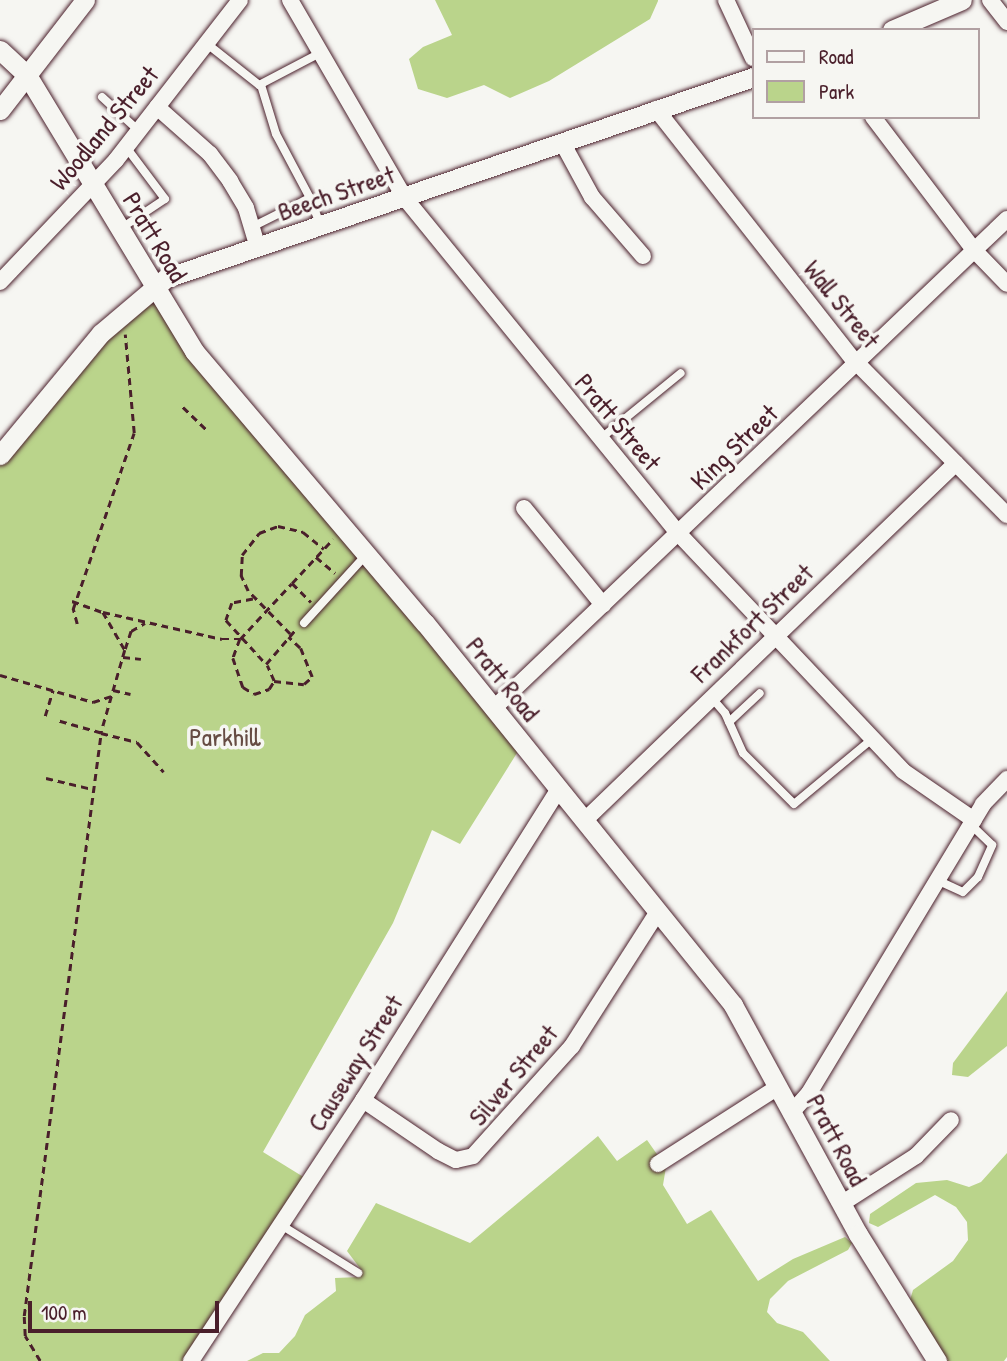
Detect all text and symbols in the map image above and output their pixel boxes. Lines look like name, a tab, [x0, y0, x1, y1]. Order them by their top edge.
legend	[752, 28, 979, 119]
text: Road	[819, 42, 853, 71]
street label: Woodland Street	[43, 60, 165, 196]
text: Park	[819, 77, 854, 106]
street label: Beech Street	[274, 158, 398, 228]
street label: Pratt Road	[116, 186, 194, 288]
street label: Wall Street	[797, 254, 887, 354]
street label: Pratt Street	[568, 367, 668, 477]
street label: King Street	[684, 398, 784, 496]
street label: Frankfort Street	[684, 557, 820, 689]
street label: Pratt Road	[460, 631, 546, 727]
park label: Parkhill	[189, 721, 261, 753]
street label: Causeway Street	[301, 989, 409, 1137]
street label: Silver Street	[462, 1018, 564, 1132]
street label: Pratt Road	[800, 1089, 874, 1191]
scale bar	[32, 1288, 222, 1332]
text: 100 m	[41, 1298, 87, 1327]

